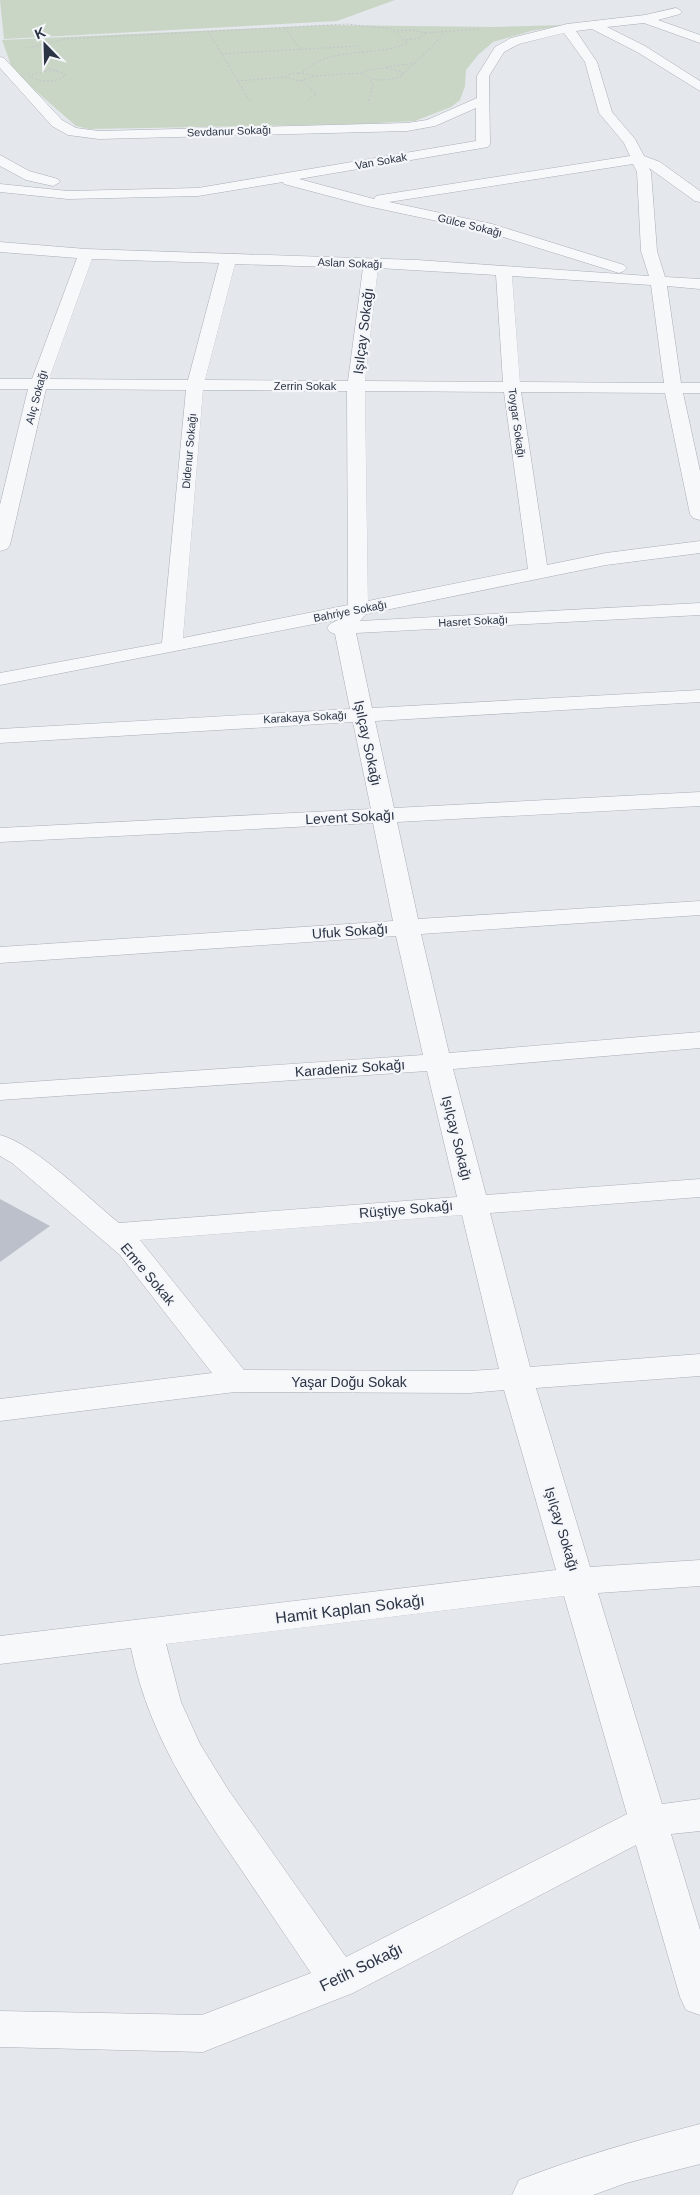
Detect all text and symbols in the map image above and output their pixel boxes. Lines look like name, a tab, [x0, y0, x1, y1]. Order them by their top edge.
north arrow	[20, 20, 70, 70]
text: K	[32, 24, 48, 42]
street label: Sevdanur Sokağı	[187, 124, 271, 138]
street label: Van Sokak	[354, 150, 408, 171]
street label: Gülce Sokağı	[437, 211, 503, 239]
street label: Aslan Sokağı	[317, 256, 383, 270]
street label: Işılçay Sokağı	[350, 287, 376, 375]
street label: Alıç Sokağı	[23, 369, 49, 425]
street label: Zerrin Sokak	[274, 380, 337, 392]
street label: Toygar Sokağı	[506, 387, 528, 459]
street label: Didenur Sokağı	[180, 413, 198, 489]
street label: Bahriye Sokağı	[312, 598, 388, 624]
street label: Hasret Sokağı	[438, 613, 508, 629]
street label: Işılçay Sokağı	[351, 699, 385, 787]
street label: Karakaya Sokağı	[263, 709, 347, 725]
street label: Levent Sokağı	[305, 807, 395, 827]
street label: Ufuk Sokağı	[311, 920, 389, 942]
street label: Karadeniz Sokağı	[294, 1056, 406, 1080]
street label: Işılçay Sokağı	[439, 1094, 475, 1182]
street label: Rüştiye Sokağı	[358, 1197, 454, 1221]
street label: Emre Sokak	[117, 1240, 179, 1309]
street label: Yaşar Doğu Sokak	[291, 1374, 408, 1390]
street label: Işılçay Sokağı	[542, 1485, 582, 1573]
street label: Hamit Kaplan Sokağı	[274, 1591, 426, 1627]
street label: Fetih Sokağı	[317, 1940, 405, 1994]

